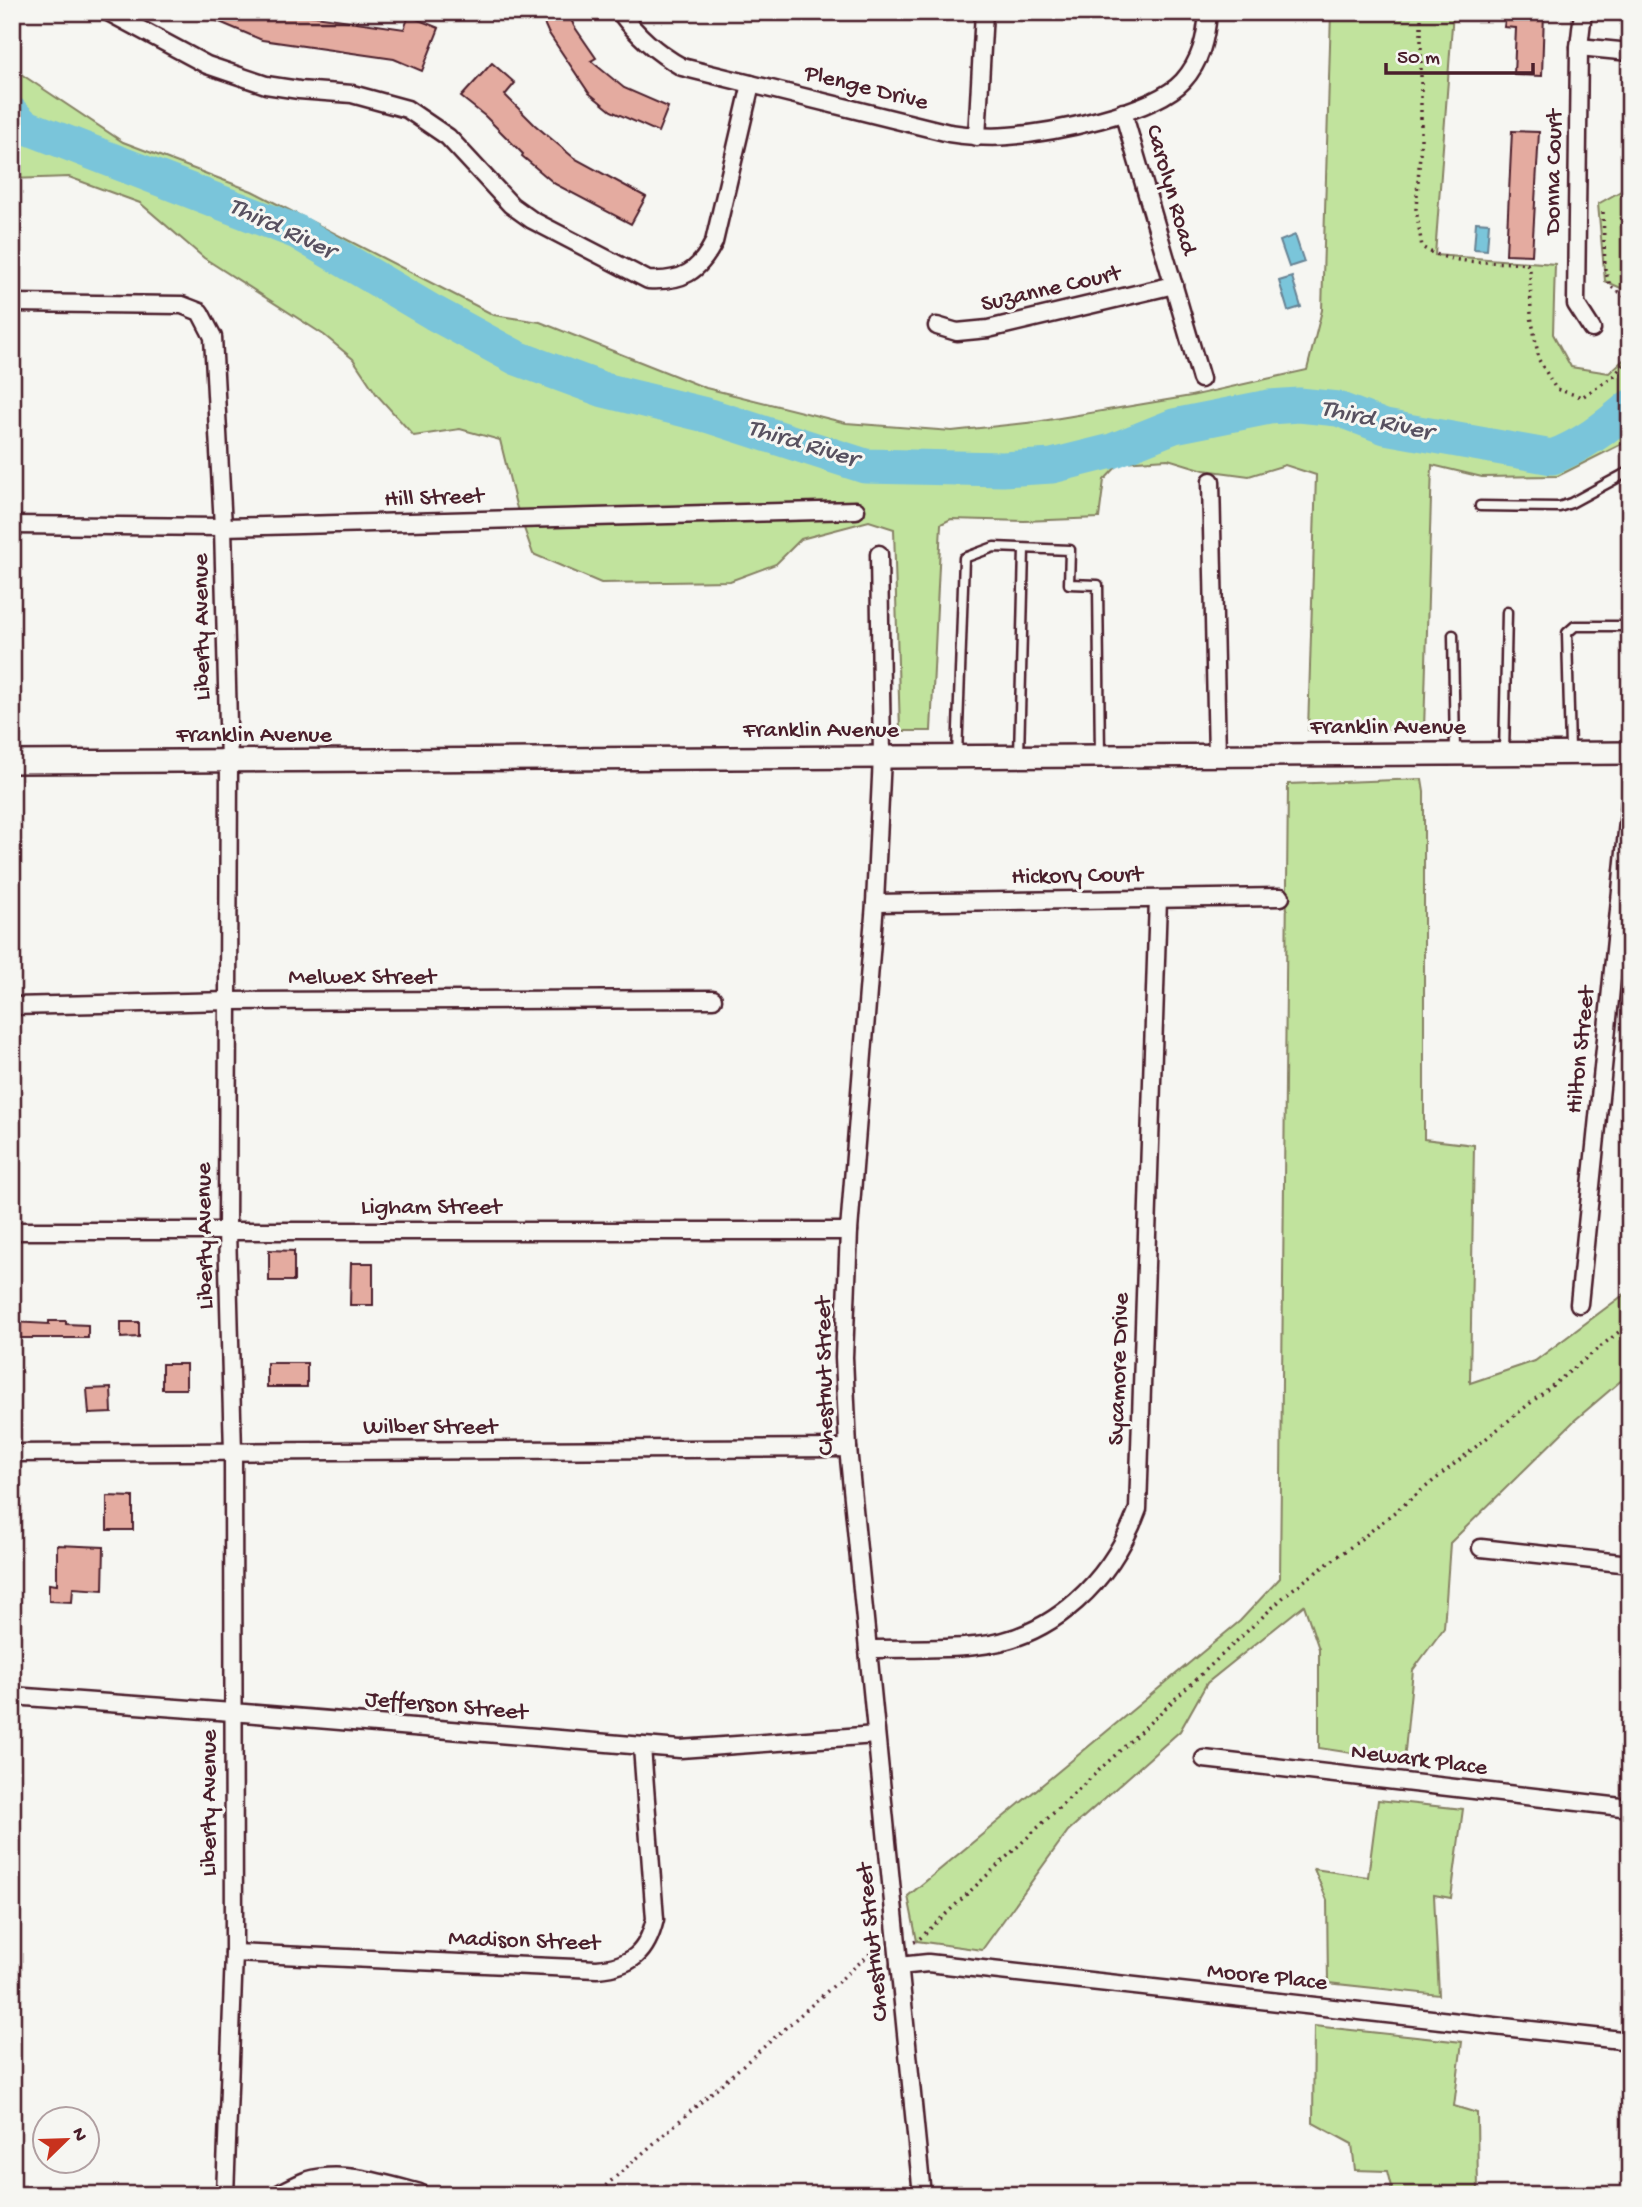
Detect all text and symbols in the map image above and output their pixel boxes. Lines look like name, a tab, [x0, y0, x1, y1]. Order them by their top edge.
scale bar	[1386, 32, 1534, 76]
text: 50 m	[1397, 47, 1440, 72]
street label: Plenge Drive	[800, 59, 931, 119]
street label: Donna Court	[1539, 107, 1571, 237]
street label: Carolyn Road	[1138, 122, 1203, 260]
water label: Third River	[223, 192, 343, 270]
street label: Suzanne Court	[978, 259, 1126, 320]
water label: Third River	[1317, 394, 1439, 451]
water label: Third River	[743, 414, 865, 478]
street label: Hill Street	[384, 483, 486, 515]
street label: Liberty Avenue	[187, 553, 219, 701]
street label: Franklin Avenue	[1309, 714, 1467, 743]
street label: Franklin Avenue	[742, 717, 900, 746]
street label: Franklin Avenue	[175, 722, 333, 751]
street label: Hickory Court	[1011, 861, 1145, 893]
street label: Melwex Street	[288, 964, 438, 993]
street label: Hilton Street	[1561, 983, 1603, 1115]
street label: Liberty Avenue	[190, 1162, 222, 1310]
street label: Ligham Street	[361, 1194, 503, 1223]
street label: Sycamore Drive	[1103, 1292, 1137, 1446]
street label: Chestnut Street	[810, 1294, 842, 1456]
street label: Wilber Street	[363, 1414, 499, 1443]
street label: Jefferson Street	[364, 1685, 531, 1729]
street label: Liberty Avenue	[196, 1729, 225, 1877]
street label: Newark Place	[1349, 1738, 1489, 1784]
street label: Chestnut Street	[851, 1859, 897, 2023]
street label: Madison Street	[448, 1925, 602, 1959]
street label: Moore Place	[1206, 1957, 1329, 1999]
north arrow	[32, 2106, 102, 2176]
text: N	[65, 2125, 91, 2145]

